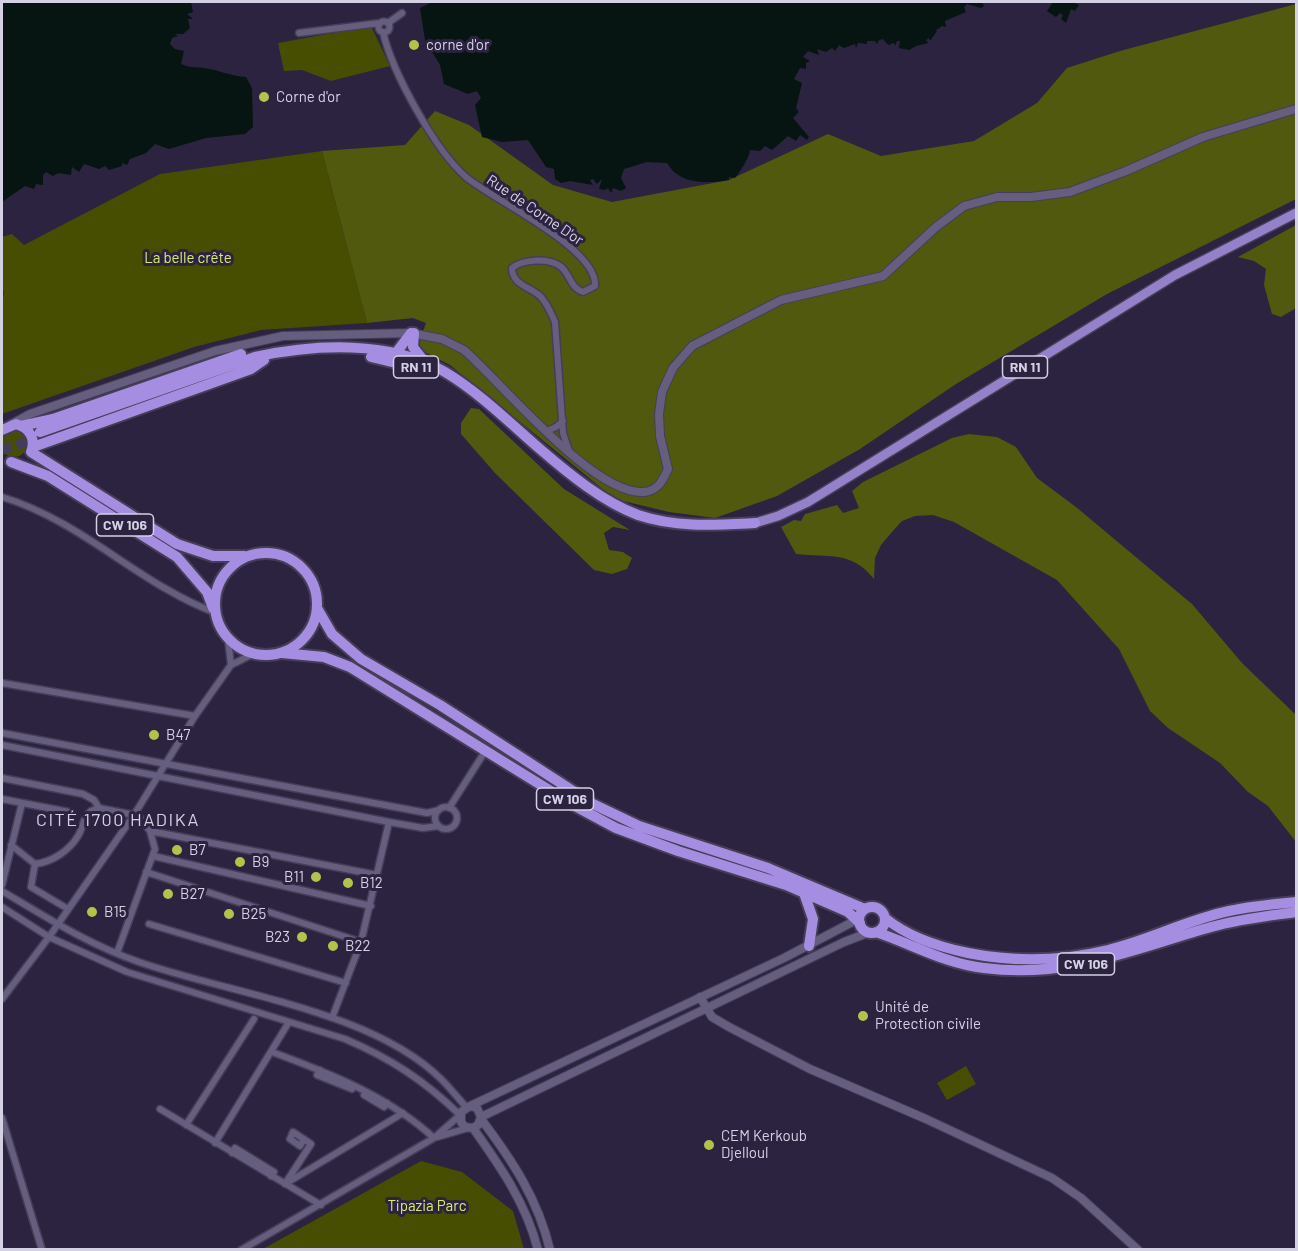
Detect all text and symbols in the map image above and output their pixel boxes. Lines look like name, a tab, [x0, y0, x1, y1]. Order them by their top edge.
place label: corne d'or	[426, 36, 489, 54]
marker: corne d'or	[407, 38, 421, 52]
place label: Corne d'or	[276, 88, 341, 106]
marker: Corne d'or	[257, 90, 271, 104]
street label: Rue de Corne D'or	[483, 171, 587, 249]
park label: La belle crête	[144, 249, 232, 267]
road number: RN 11	[394, 356, 438, 378]
road number: RN 11	[1002, 356, 1048, 378]
road number: CW 106	[96, 514, 154, 536]
place label: B47	[166, 726, 190, 744]
marker: B47	[147, 728, 161, 742]
road number: CW 106	[536, 788, 594, 810]
district label: CITÉ 1700 HADIKA	[36, 809, 200, 831]
place label: B7	[189, 841, 205, 859]
marker: B7	[170, 843, 184, 857]
place label: B9	[252, 853, 269, 871]
marker: B9	[233, 855, 247, 869]
place label: B11	[284, 868, 304, 886]
marker: B11	[309, 870, 323, 884]
place label: B12	[360, 874, 383, 892]
marker: B12	[341, 876, 355, 890]
place label: B27	[180, 885, 205, 903]
marker: B27	[161, 887, 175, 901]
place label: B15	[104, 903, 126, 921]
marker: B15	[85, 905, 99, 919]
place label: B25	[241, 905, 266, 923]
marker: B25	[222, 907, 236, 921]
place label: B23	[265, 928, 290, 946]
marker: B23	[295, 930, 309, 944]
place label: B22	[345, 937, 370, 955]
marker: B22	[326, 939, 340, 953]
road number: CW 106	[1058, 953, 1114, 975]
place label: Unité de Protection civile	[875, 998, 981, 1033]
marker: Unité de Protection civile	[856, 1009, 870, 1023]
place label: CEM Kerkoub Djelloul	[721, 1127, 807, 1162]
marker: CEM Kerkoub Djelloul	[702, 1138, 716, 1152]
park label: Tipazia Parc	[388, 1197, 466, 1215]

